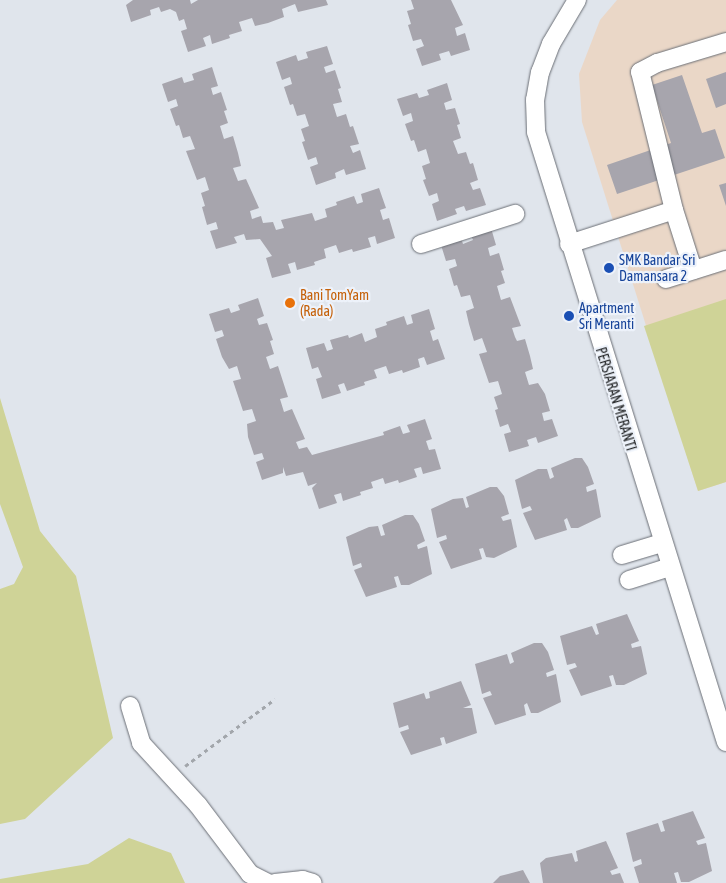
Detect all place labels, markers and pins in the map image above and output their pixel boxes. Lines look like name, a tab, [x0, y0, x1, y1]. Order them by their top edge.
place label: SMK Bandar Sri Damansara 2	[619, 252, 695, 284]
marker: SMK Bandar Sri Damansara 2	[603, 262, 615, 274]
place label: Bani TomYam (Rada)	[300, 287, 369, 320]
marker: Bani TomYam (Rada)	[284, 297, 296, 309]
place label: Apartment Sri Meranti	[579, 300, 634, 332]
marker: Apartment Sri Meranti	[563, 310, 575, 322]

